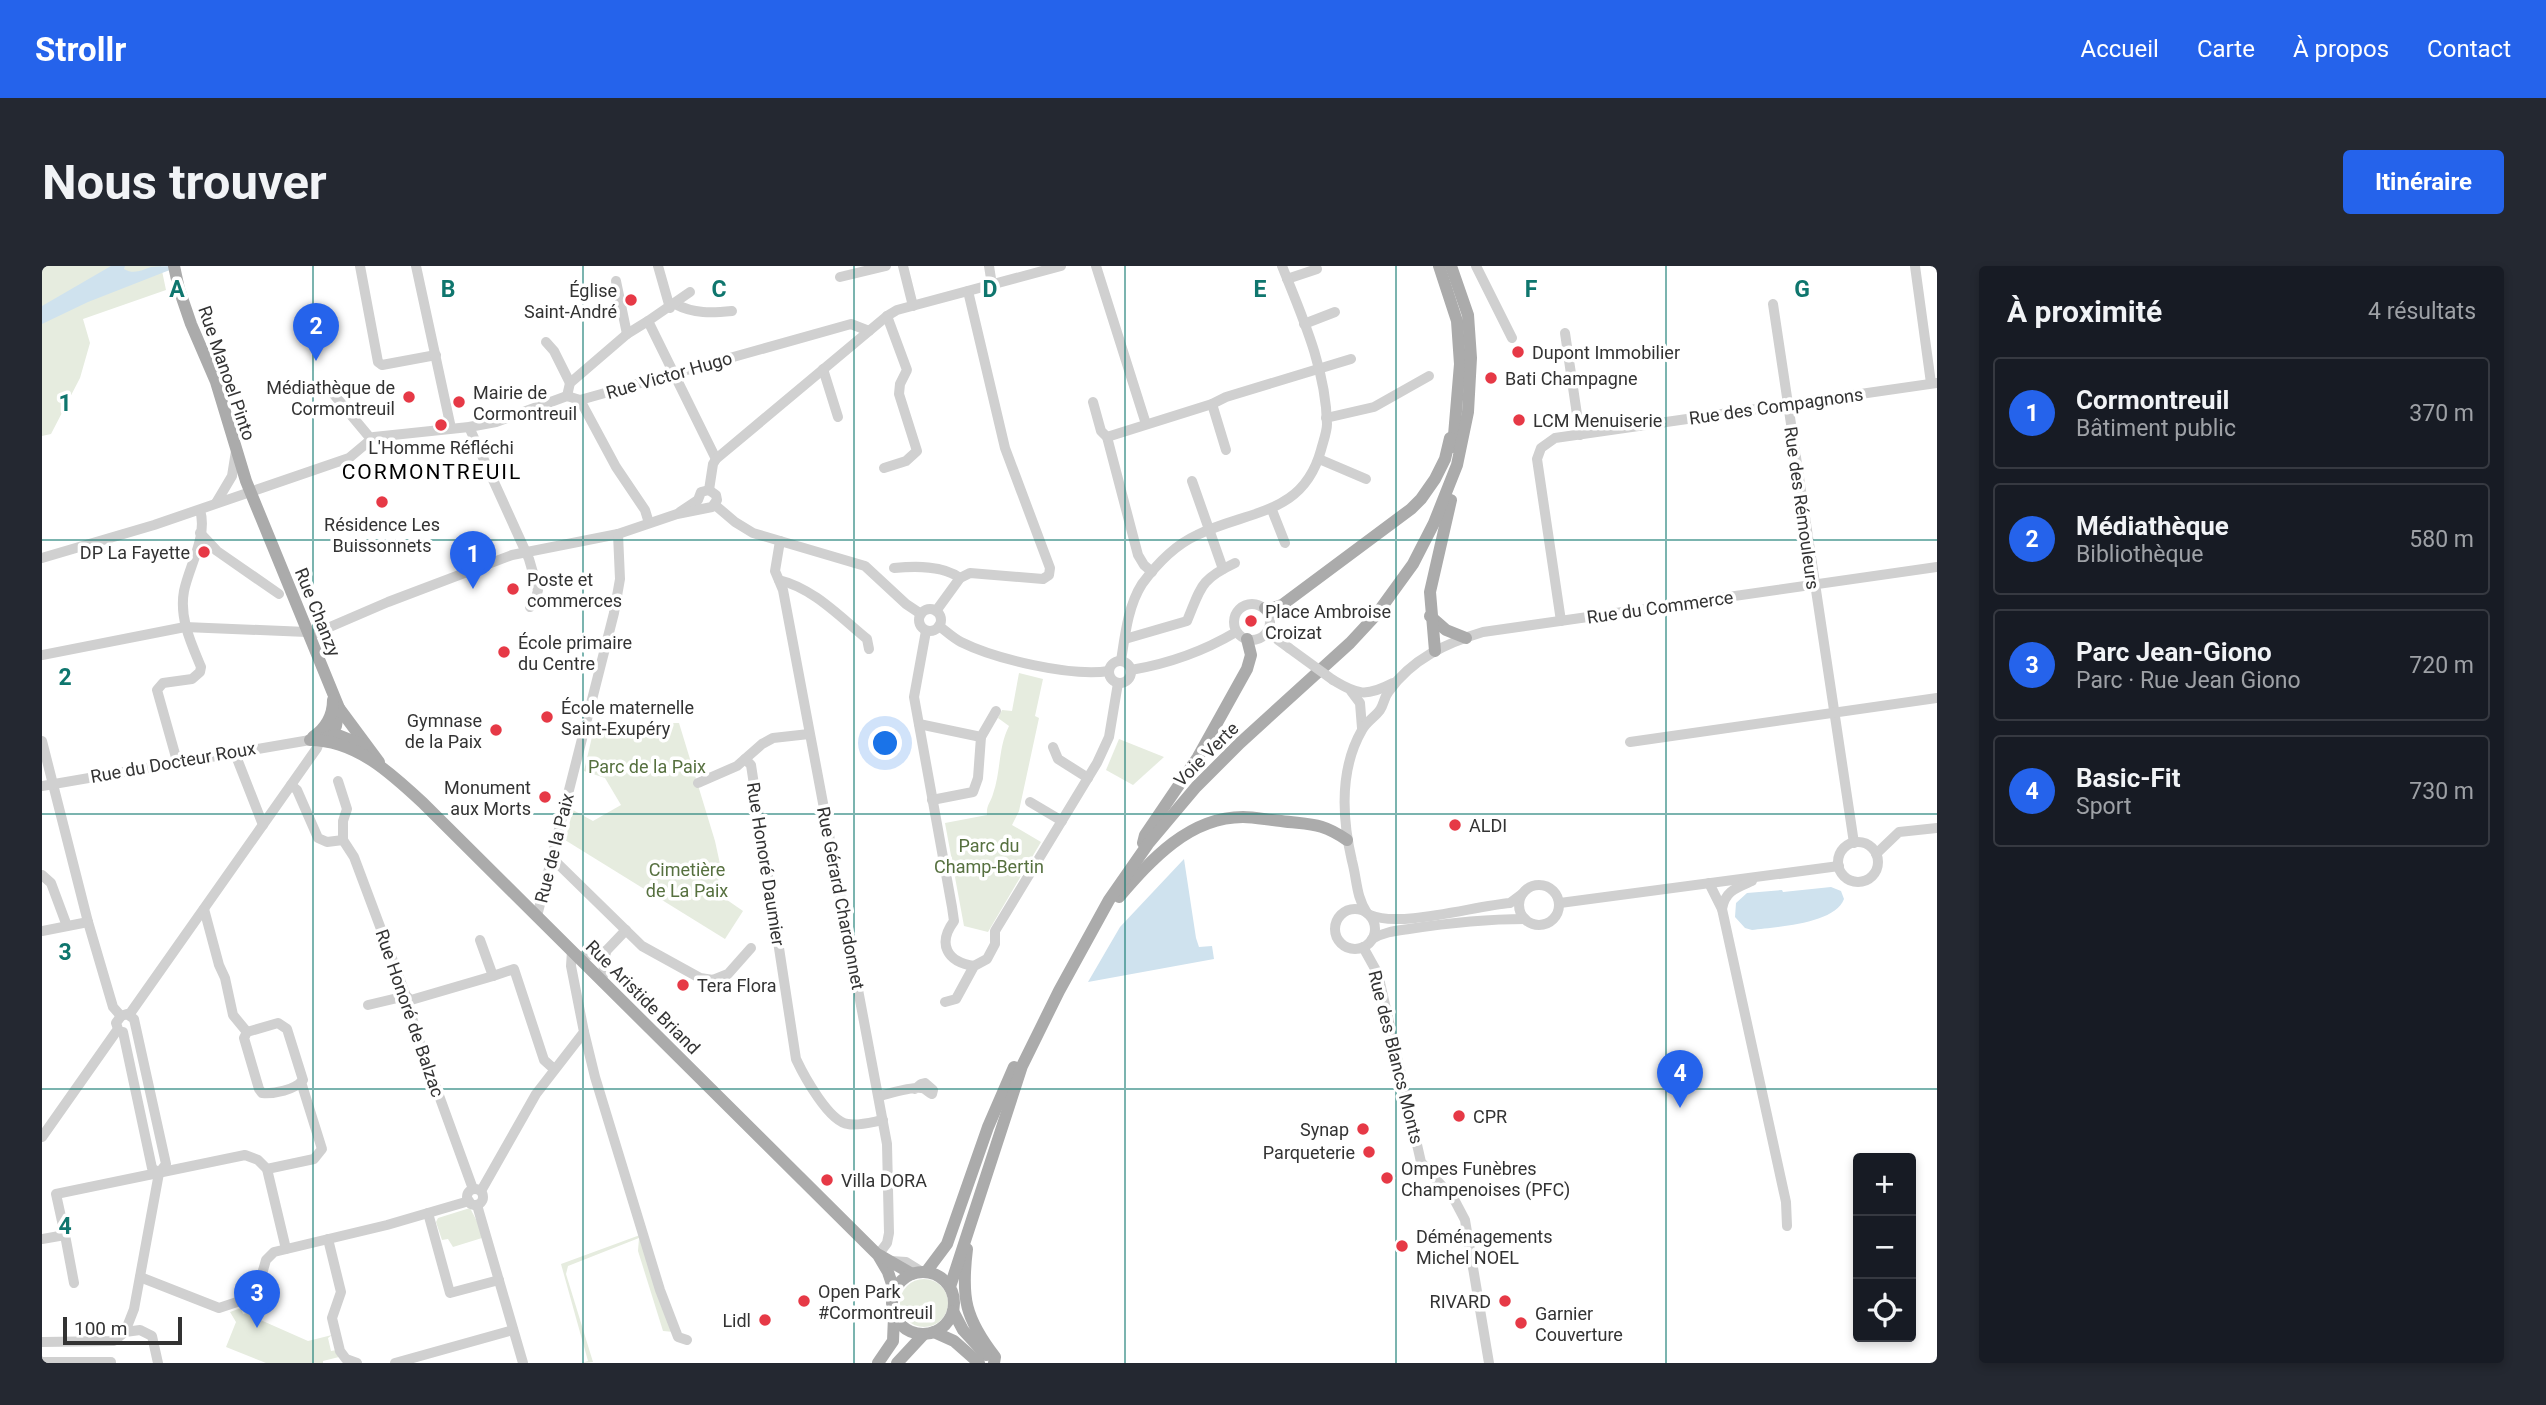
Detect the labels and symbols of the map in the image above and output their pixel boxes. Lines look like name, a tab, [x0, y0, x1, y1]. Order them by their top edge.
text: A	[169, 276, 185, 303]
text: B	[441, 276, 455, 303]
text: C	[711, 276, 727, 303]
text: D	[983, 276, 997, 303]
text: E	[1254, 276, 1267, 303]
text: F	[1525, 276, 1538, 303]
text: G	[1794, 276, 1810, 303]
place label: Église Saint-André	[524, 280, 617, 322]
marker: Église Saint-André	[623, 292, 639, 308]
street label: Rue Manoel Pinto	[194, 303, 260, 443]
pin: 2	[293, 303, 339, 361]
place label: Dupont Immobilier	[1532, 342, 1680, 363]
marker: Dupont Immobilier	[1510, 344, 1526, 360]
street label: Rue Victor Hugo	[604, 347, 734, 403]
place label: Bati Champagne	[1505, 368, 1637, 389]
marker: Bati Champagne	[1483, 370, 1499, 386]
place label: Médiathèque de Cormontreuil	[266, 377, 395, 419]
place label: Mairie de Cormontreuil	[473, 382, 577, 424]
street label: Rue des Compagnons	[1688, 383, 1864, 429]
marker: Médiathèque de Cormontreuil	[401, 389, 417, 405]
text: 1	[58, 390, 72, 417]
marker: Mairie de Cormontreuil	[451, 394, 467, 410]
place label: LCM Menuiserie	[1533, 410, 1662, 431]
marker: LCM Menuiserie	[1511, 412, 1527, 428]
marker: L'Homme Réfléchi	[433, 417, 449, 433]
street label: Rue des Rémouleurs	[1780, 425, 1824, 591]
place label: L'Homme Réfléchi	[368, 437, 514, 458]
district label: CORMONTREUIL	[342, 460, 522, 484]
marker: Résidence Les Buissonnets	[374, 494, 390, 510]
place label: Résidence Les Buissonnets	[324, 514, 440, 556]
pin: 1	[450, 531, 496, 589]
place label: DP La Fayette	[80, 542, 190, 563]
marker: DP La Fayette	[196, 544, 212, 560]
street label: Rue Chanzy	[291, 565, 345, 660]
place label: Poste et commerces	[527, 569, 622, 611]
marker: Poste et commerces	[505, 581, 521, 597]
street label: Rue du Commerce	[1585, 586, 1735, 628]
place label: Place Ambroise Croizat	[1265, 601, 1391, 643]
marker: Place Ambroise Croizat	[1243, 613, 1259, 629]
place label: École primaire du Centre	[518, 632, 632, 674]
marker: École primaire du Centre	[496, 644, 512, 660]
text: 2	[58, 664, 72, 691]
place label: École maternelle Saint-Exupéry	[561, 697, 694, 739]
marker: École maternelle Saint-Exupéry	[539, 709, 555, 725]
place label: Gymnase de la Paix	[405, 710, 482, 752]
street label: Voie Verte	[1169, 717, 1243, 791]
marker: Gymnase de la Paix	[488, 722, 504, 738]
your location	[868, 726, 902, 760]
street label: Rue du Docteur Roux	[89, 737, 257, 787]
park label: Parc de la Paix	[588, 756, 706, 777]
place label: Monument aux Morts	[444, 777, 531, 819]
street label: Rue Honoré Daumier	[743, 781, 789, 947]
marker: Monument aux Morts	[537, 789, 553, 805]
street label: Rue de la Paix	[530, 791, 578, 905]
street label: Rue Gérard Chardonnet	[813, 805, 869, 991]
place label: ALDI	[1469, 815, 1507, 836]
marker: ALDI	[1447, 817, 1463, 833]
park label: Parc du Champ-Bertin	[934, 835, 1044, 877]
park label: Cimetière de La Paix	[646, 859, 728, 901]
street label: Rue Honoré de Balzac	[371, 926, 449, 1100]
street label: Rue Aristide Briand	[582, 936, 704, 1058]
text: 3	[58, 939, 72, 966]
street label: Rue des Blancs Monts	[1364, 968, 1428, 1146]
place label: Tera Flora	[697, 975, 777, 996]
marker: Tera Flora	[675, 977, 691, 993]
pin: 4	[1657, 1050, 1703, 1108]
place label: CPR	[1473, 1106, 1507, 1127]
marker: CPR	[1451, 1108, 1467, 1124]
place label: Synap	[1300, 1119, 1349, 1140]
marker: Synap	[1355, 1121, 1371, 1137]
place label: Parqueterie	[1263, 1142, 1355, 1163]
marker: Parqueterie	[1361, 1144, 1377, 1160]
place label: Ompes Funèbres Champenoises (PFC)	[1401, 1158, 1570, 1201]
place label: Villa DORA	[841, 1170, 927, 1191]
marker: Ompes Funèbres Champenoises (PFC)	[1379, 1170, 1395, 1186]
marker: Villa DORA	[819, 1172, 835, 1188]
text: 4	[58, 1213, 72, 1240]
place label: Déménagements Michel NOEL	[1416, 1226, 1553, 1268]
marker: Déménagements Michel NOEL	[1394, 1238, 1410, 1254]
pin: 3	[234, 1270, 280, 1328]
place label: Open Park #Cormontreuil	[818, 1281, 933, 1323]
place label: RIVARD	[1430, 1291, 1491, 1312]
marker: Open Park #Cormontreuil	[796, 1293, 812, 1309]
marker: RIVARD	[1497, 1293, 1513, 1309]
place label: Garnier Couverture	[1535, 1303, 1623, 1345]
place label: Lidl	[722, 1310, 751, 1331]
marker: Lidl	[757, 1312, 773, 1328]
scale bar	[63, 1314, 182, 1346]
marker: Garnier Couverture	[1513, 1315, 1529, 1331]

